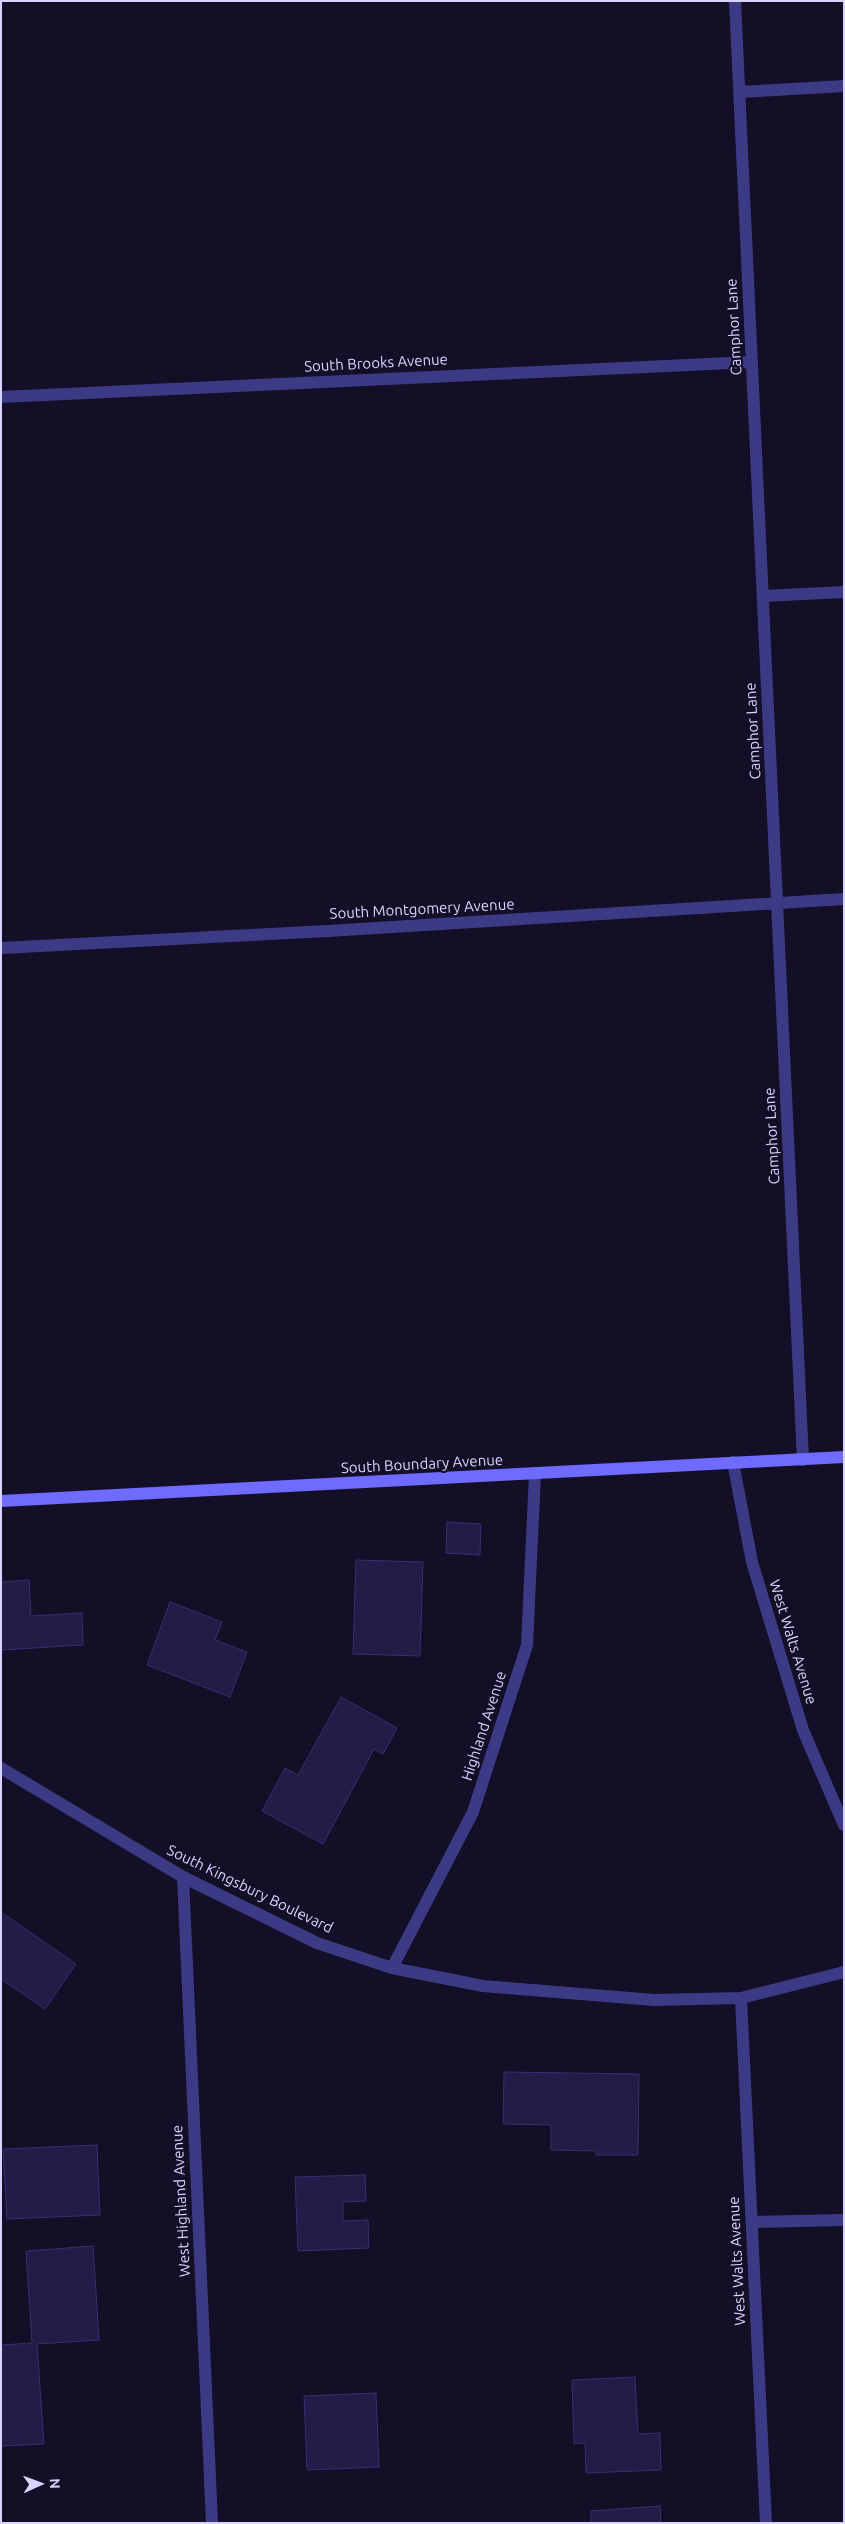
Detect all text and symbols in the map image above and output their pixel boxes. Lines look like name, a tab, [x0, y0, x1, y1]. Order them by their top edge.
street label: Camphor Lane	[722, 278, 746, 376]
street label: South Brooks Avenue	[304, 350, 448, 376]
street label: Camphor Lane	[741, 682, 765, 780]
street label: South Montgomery Avenue	[329, 895, 515, 923]
street label: Camphor Lane	[760, 1087, 784, 1185]
street label: South Boundary Avenue	[341, 1451, 503, 1477]
street label: West Walts Avenue	[765, 1578, 821, 1706]
street label: Highland Avenue	[458, 1669, 510, 1783]
street label: South Kingsbury Boulevard	[164, 1841, 336, 1937]
street label: West Highland Avenue	[168, 2125, 194, 2277]
street label: West Walts Avenue	[725, 2196, 749, 2326]
north arrow	[15, 2459, 65, 2509]
text: N	[47, 2478, 63, 2489]

